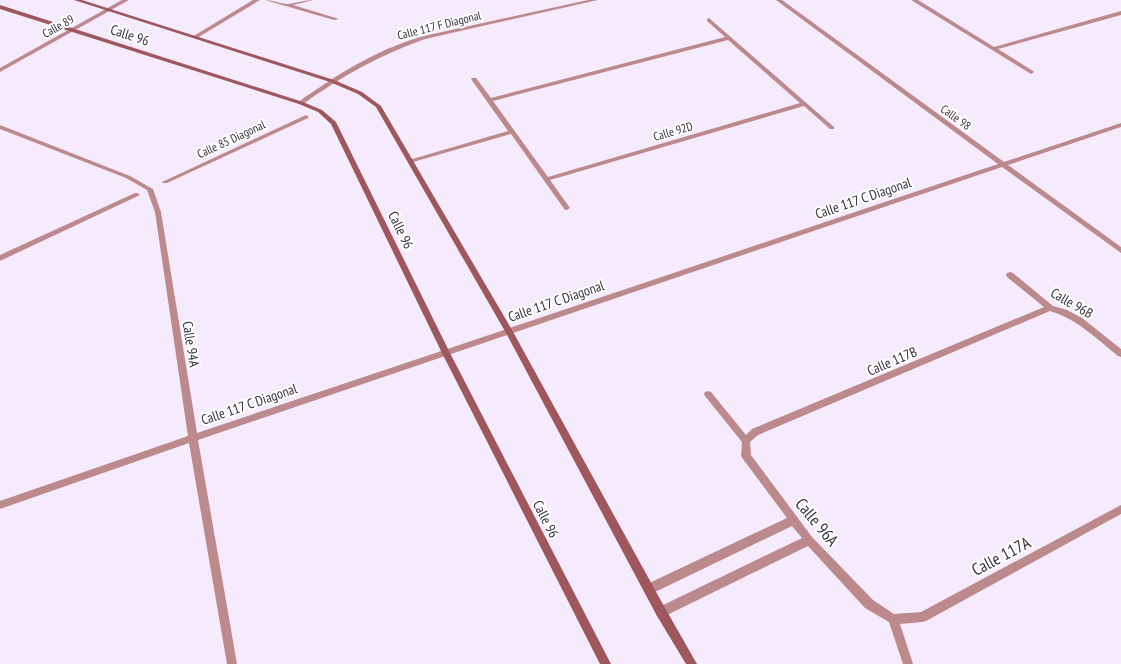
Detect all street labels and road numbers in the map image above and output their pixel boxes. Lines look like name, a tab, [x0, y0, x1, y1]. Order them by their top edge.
street label: Calle 117 F Diagonal	[396, 7, 483, 43]
street label: Calle 89	[39, 11, 77, 41]
street label: Calle 96	[108, 20, 152, 50]
street label: Calle 98	[938, 101, 974, 133]
street label: Calle 85 Diagonal	[195, 117, 268, 161]
street label: Calle 92D	[652, 118, 694, 144]
street label: Calle 117 C Diagonal	[813, 173, 914, 223]
street label: Calle 96	[384, 208, 418, 252]
street label: Calle 117 C Diagonal	[506, 276, 607, 326]
street label: Calle 96B	[1047, 284, 1097, 322]
street label: Calle 94A	[178, 320, 204, 369]
street label: Calle 117B	[864, 342, 920, 380]
street label: Calle 117 C Diagonal	[199, 379, 300, 429]
street label: Calle 96A	[790, 493, 844, 551]
street label: Calle 96	[529, 497, 563, 541]
street label: Calle 117A	[968, 531, 1034, 581]

